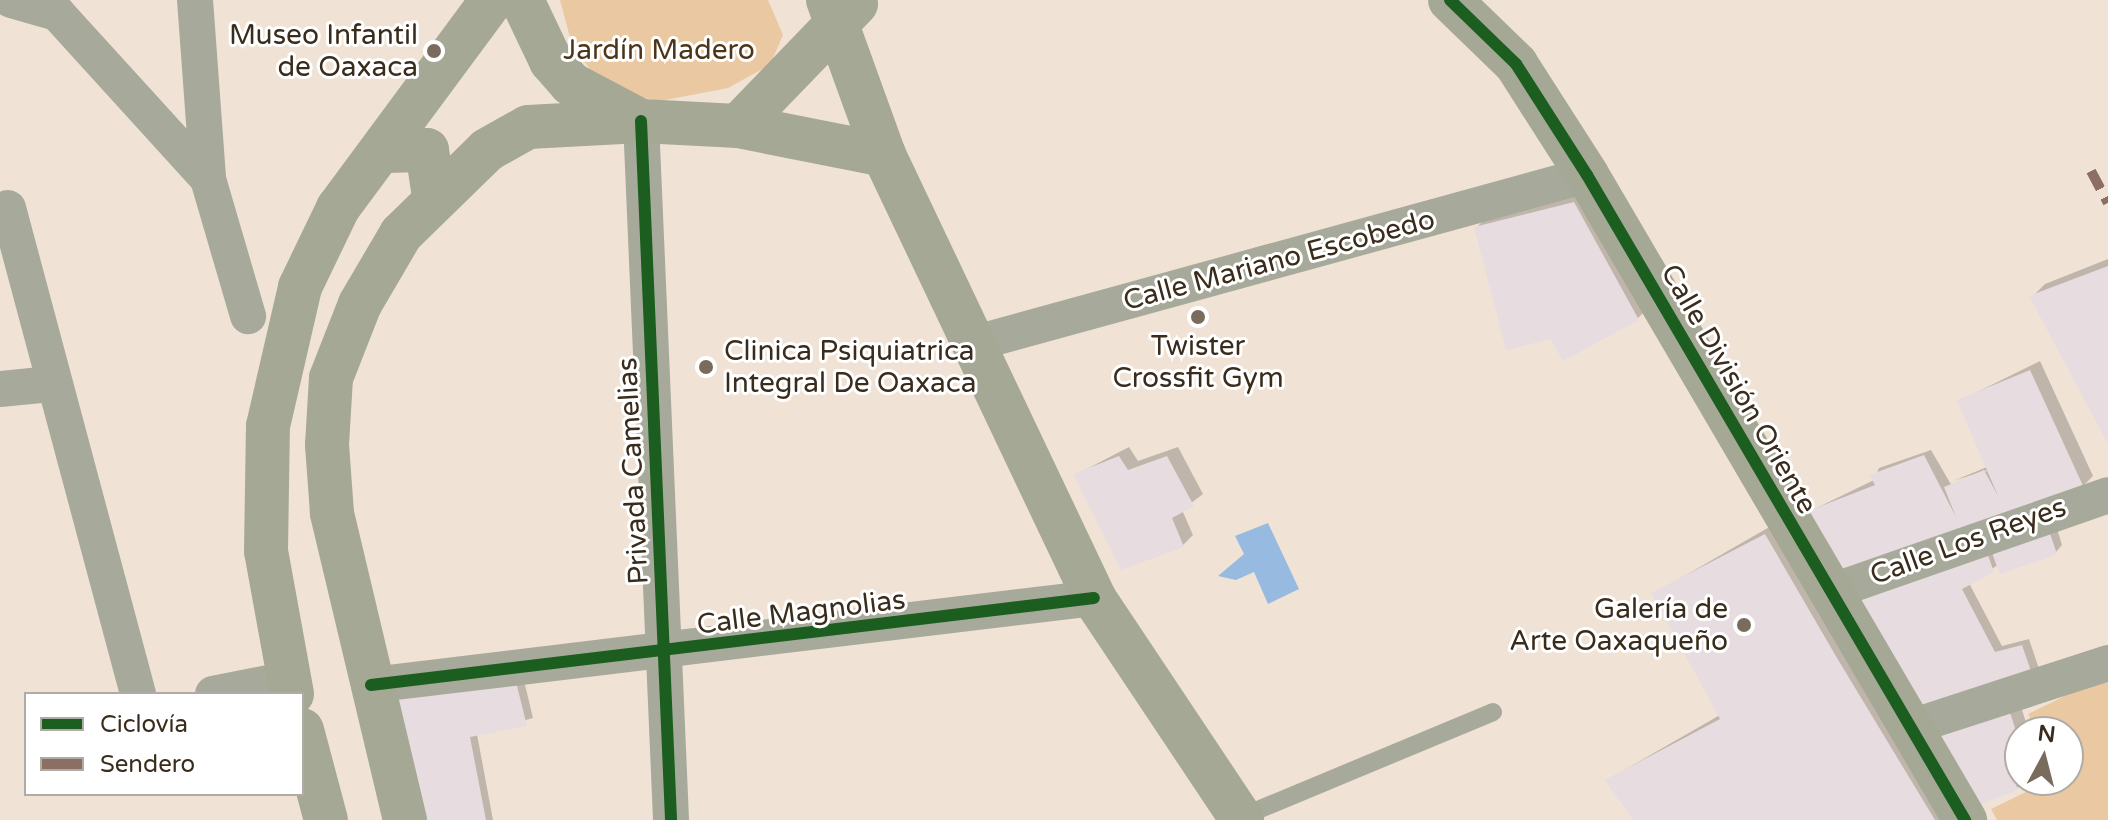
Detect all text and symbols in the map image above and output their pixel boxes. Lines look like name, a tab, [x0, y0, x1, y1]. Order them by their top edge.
place label: Museo Infantil de Oaxaca	[229, 18, 418, 84]
park label: Jardín Madero	[563, 33, 755, 67]
marker: Museo Infantil de Oaxaca	[425, 42, 443, 60]
street label: Calle Mariano Escobedo	[1120, 202, 1438, 318]
street label: Calle División Oriente	[1654, 258, 1824, 520]
marker: Twister Crossfit Gym	[1189, 308, 1207, 326]
place label: Twister Crossfit Gym	[1112, 329, 1284, 395]
place label: Clinica Psiquiatrica Integral De Oaxaca	[724, 334, 977, 400]
marker: Clinica Psiquiatrica Integral De Oaxaca	[695, 356, 717, 378]
street label: Privada Camelias	[610, 357, 656, 585]
street label: Calle Los Reyes	[1866, 490, 2070, 592]
street label: Calle Magnolias	[695, 583, 907, 641]
place label: Galería de Arte Oaxaqueño	[1509, 592, 1728, 658]
marker: Galería de Arte Oaxaqueño	[1735, 616, 1753, 634]
legend	[24, 692, 304, 796]
text: Ciclovía	[100, 710, 188, 739]
north arrow	[2004, 716, 2084, 796]
text: N	[2036, 720, 2057, 748]
text: Sendero	[100, 750, 195, 779]

